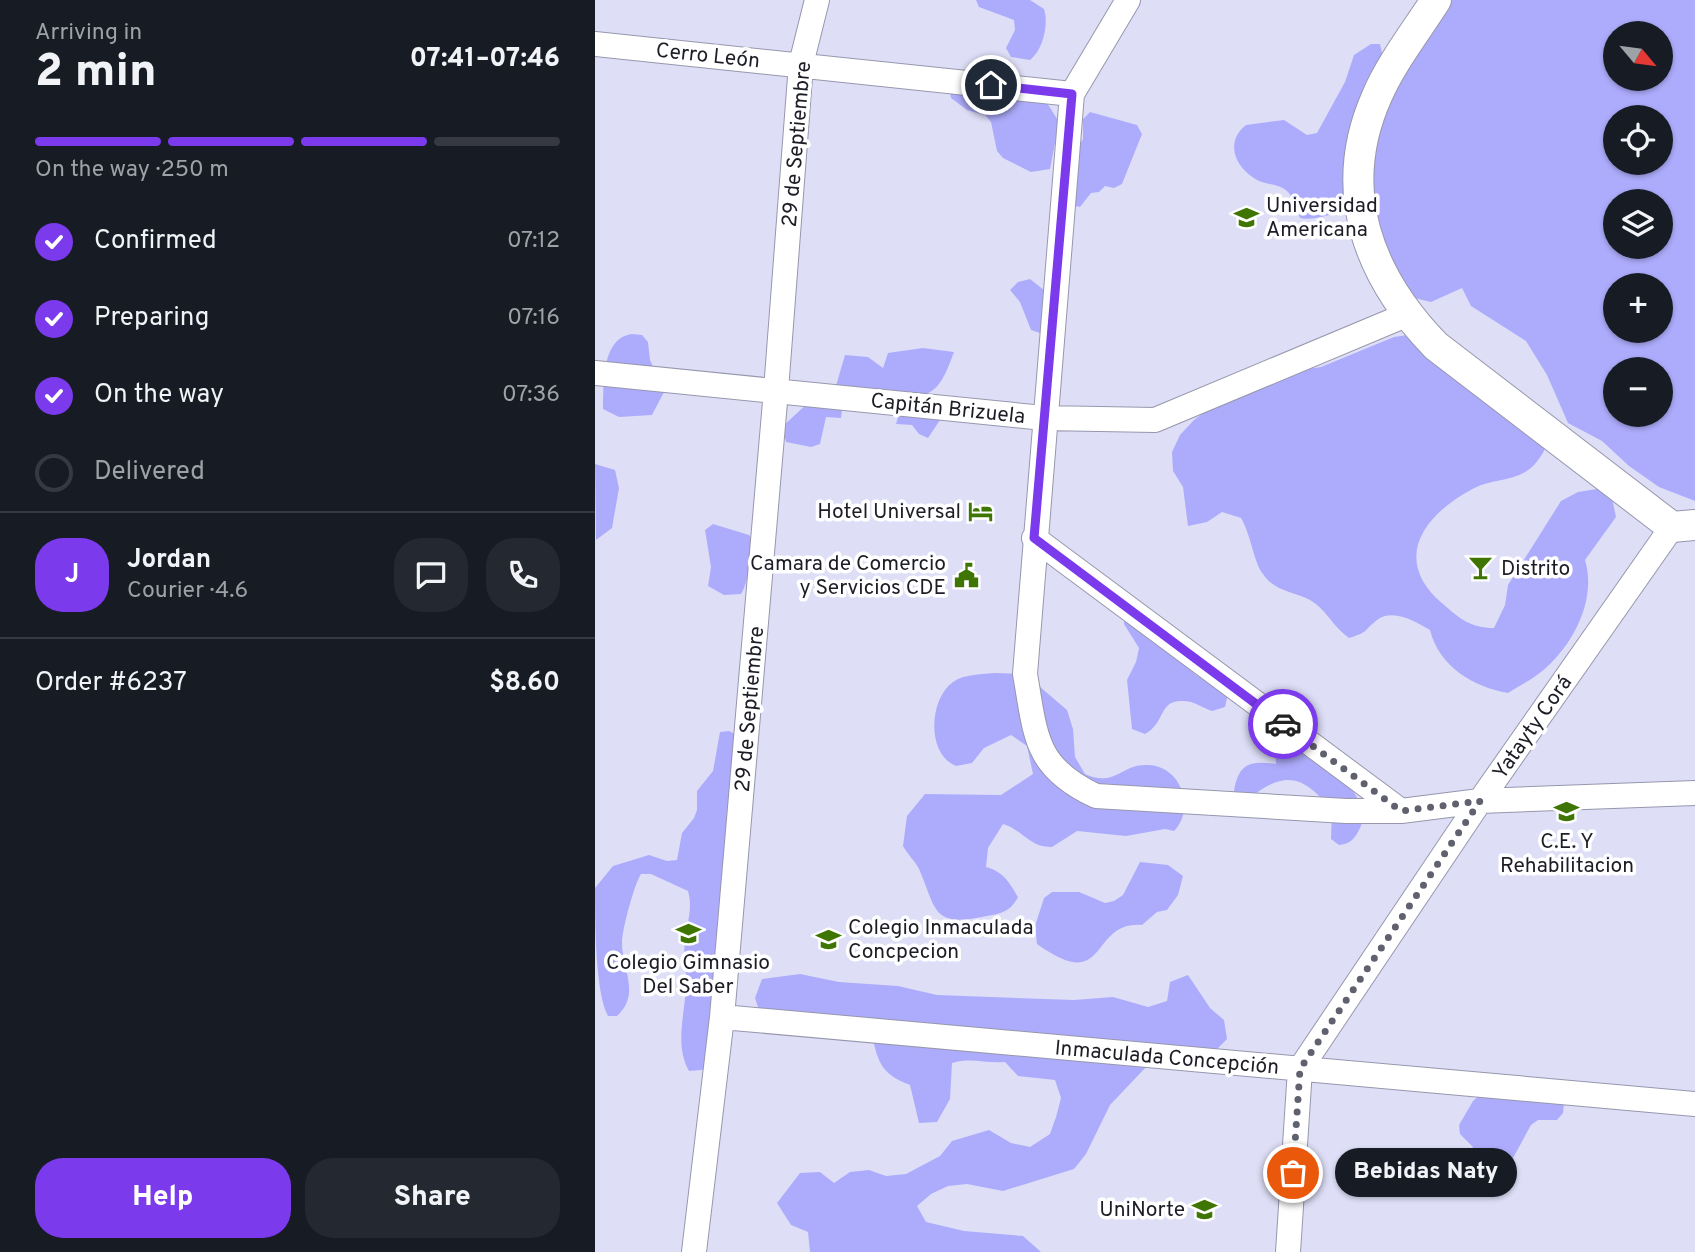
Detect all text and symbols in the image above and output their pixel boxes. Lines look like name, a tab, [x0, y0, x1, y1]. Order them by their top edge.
text: Arriving in	[35, 19, 142, 48]
north arrow	[1603, 21, 1673, 91]
map controls	[1603, 21, 1673, 427]
street label: Cerro León	[654, 38, 761, 75]
text: 07:41–07:46	[410, 43, 560, 76]
text: 2 min	[35, 44, 157, 103]
pin	[961, 55, 1021, 115]
street label: 29 de Septiembre	[777, 60, 818, 228]
icon: home	[972, 66, 1010, 104]
button: locate	[1603, 105, 1673, 175]
text: On the way · 250 m	[35, 156, 229, 185]
button: layers	[1603, 189, 1673, 259]
place label: Universidad Americana	[1266, 193, 1378, 244]
school or university icon: Universidad Americana	[1232, 203, 1260, 231]
icon: check	[35, 223, 73, 261]
text: Confirmed	[94, 225, 217, 258]
text: 07:12	[507, 227, 560, 256]
button: +	[1603, 273, 1673, 343]
icon: check	[35, 300, 73, 338]
text: Preparing	[94, 302, 209, 335]
text: 07:16	[507, 304, 560, 333]
button: −	[1603, 357, 1673, 427]
icon: check	[35, 377, 73, 415]
text: On the way	[94, 379, 224, 412]
text: 07:36	[502, 381, 560, 410]
street label: Capitán Brizuela	[869, 388, 1026, 431]
text: Delivered	[94, 456, 205, 489]
hotel icon: Hotel Universal	[967, 497, 995, 525]
place label: Hotel Universal	[817, 499, 961, 526]
button: chat	[394, 538, 468, 612]
button: phone	[486, 538, 560, 612]
text: Jordan	[127, 544, 211, 577]
place label: Camara de Comercio y Servicios CDE	[750, 551, 946, 602]
bar icon: Distrito	[1467, 554, 1495, 582]
place label: Distrito	[1501, 556, 1570, 583]
text: J	[65, 559, 79, 592]
public building icon: Camara de Comercio y Servicios CDE	[952, 561, 980, 589]
text: Courier · 4.6	[127, 577, 248, 606]
street label: 29 de Septiembre	[730, 625, 771, 793]
text: Order #6237	[35, 667, 187, 700]
text: $8.60	[489, 667, 560, 700]
street label: Yatayty Corá	[1487, 671, 1579, 785]
courier	[1248, 689, 1318, 759]
icon: car	[1264, 705, 1302, 743]
school or university icon: C.E. Y Rehabilitacion	[1553, 798, 1581, 826]
place label: C.E. Y Rehabilitacion	[1500, 829, 1634, 880]
place label: Colegio Inmaculada Concpecion	[848, 915, 1034, 966]
school or university icon: Colegio Gimnasio Del Saber	[674, 919, 702, 947]
school or university icon: Colegio Inmaculada Concpecion	[814, 925, 842, 953]
place label: Colegio Gimnasio Del Saber	[606, 950, 770, 1001]
street label: Inmaculada Concepción	[1054, 1035, 1280, 1082]
pin	[1263, 1143, 1323, 1203]
callout: Bebidas Naty	[1335, 1148, 1517, 1198]
icon: bag	[1274, 1154, 1312, 1192]
button: Help	[35, 1158, 291, 1238]
button: Share	[305, 1158, 560, 1238]
text: Bebidas Naty	[1354, 1158, 1498, 1187]
school or university icon: UniNorte	[1191, 1195, 1219, 1223]
place label: UniNorte	[1099, 1197, 1185, 1224]

